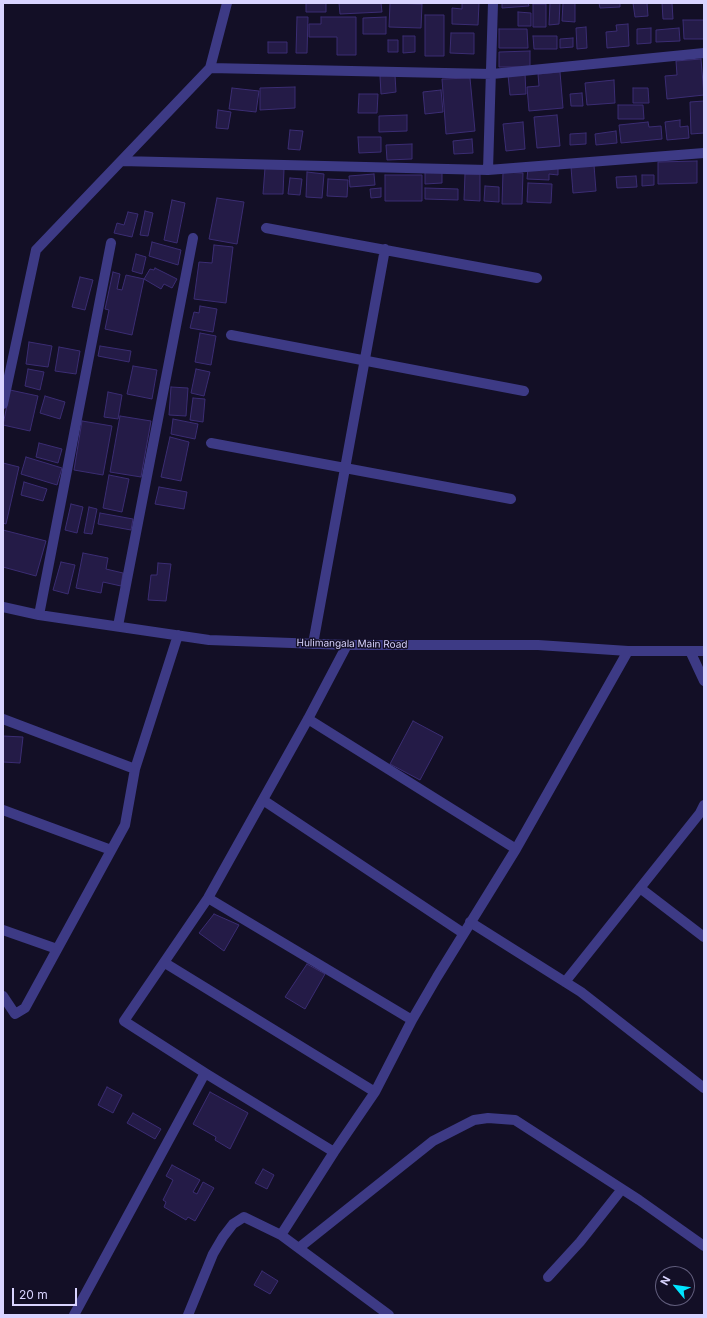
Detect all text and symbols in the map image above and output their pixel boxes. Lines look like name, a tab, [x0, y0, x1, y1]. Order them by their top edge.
street label: Hulimangala Main Road	[296, 637, 408, 651]
north arrow	[655, 1266, 695, 1306]
text: N	[657, 1274, 674, 1288]
scale bar	[14, 1280, 79, 1306]
text: 20 m	[19, 1287, 48, 1302]

